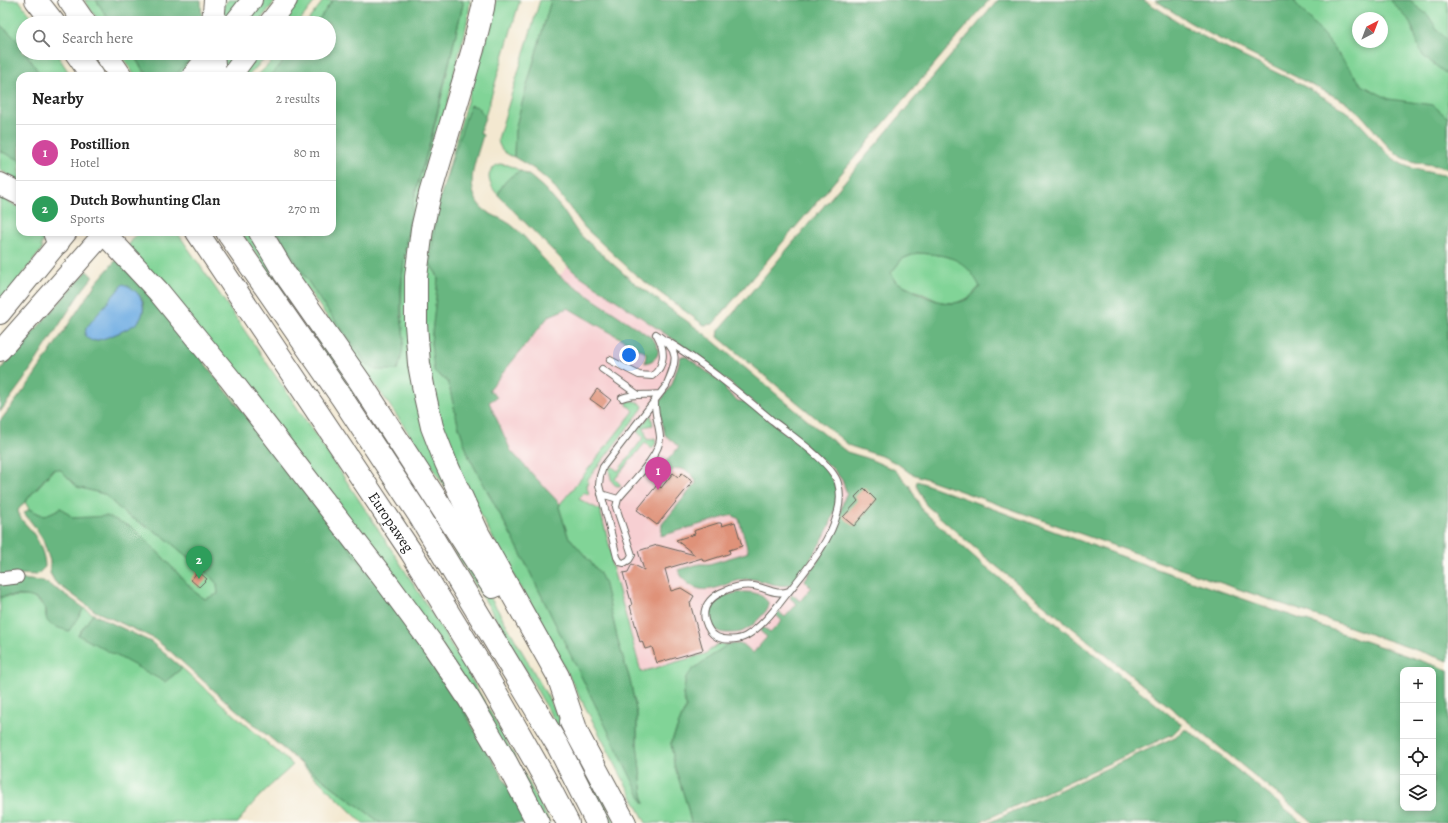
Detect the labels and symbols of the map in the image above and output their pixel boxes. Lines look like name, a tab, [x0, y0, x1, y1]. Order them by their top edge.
north arrow	[1352, 12, 1388, 48]
your location	[619, 345, 639, 365]
pin: 1	[645, 457, 671, 490]
street label: Europaweg	[364, 488, 419, 557]
pin: 2	[186, 546, 212, 579]

